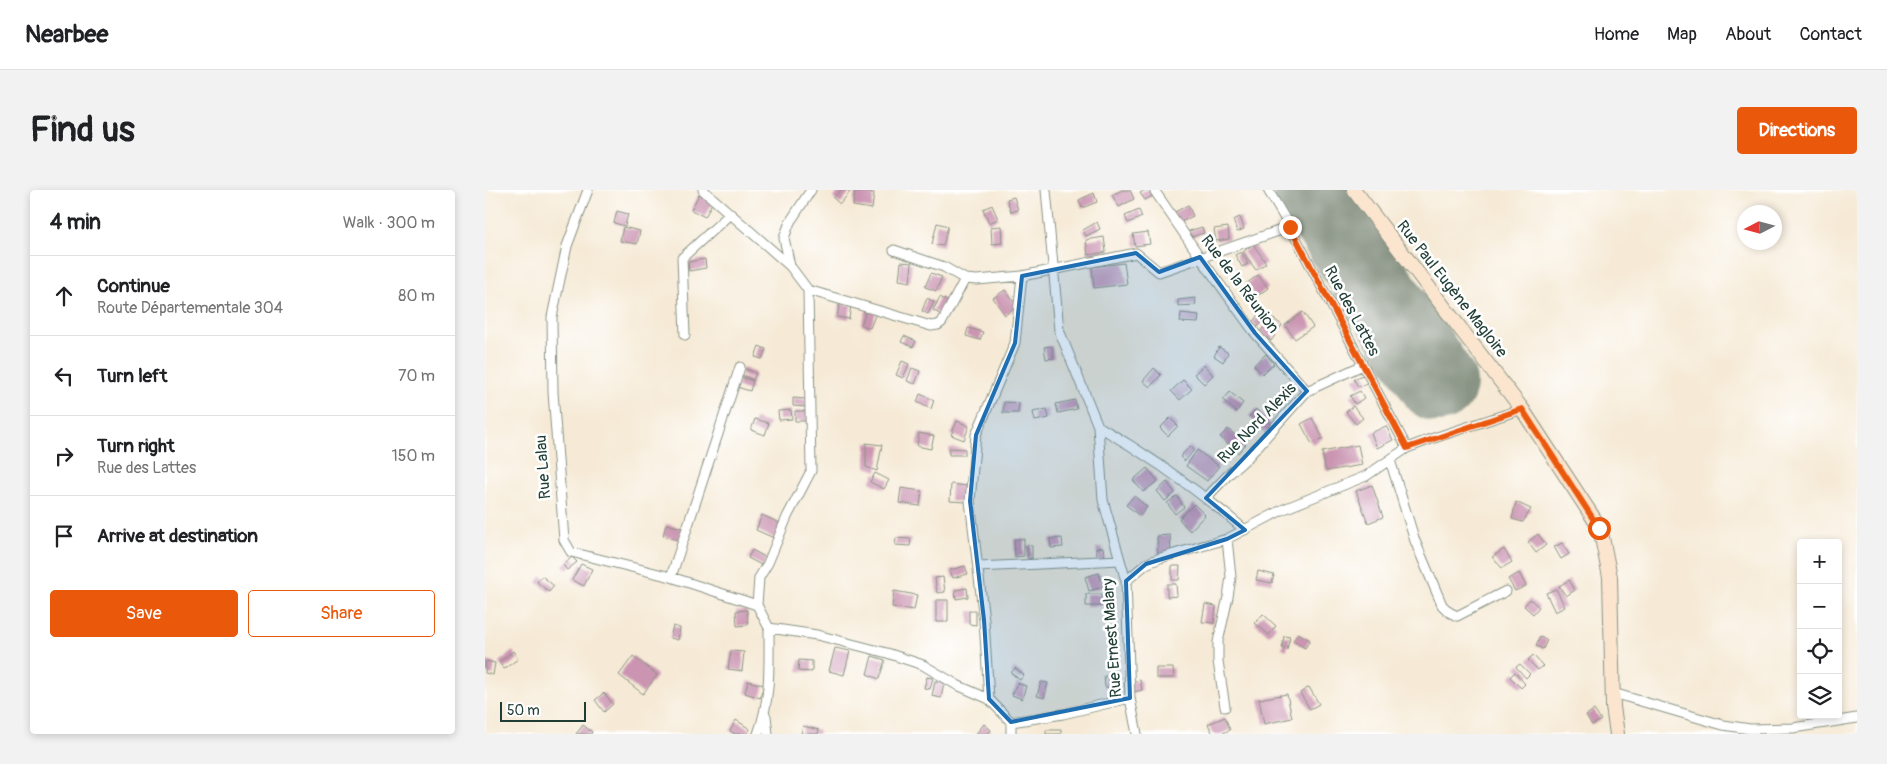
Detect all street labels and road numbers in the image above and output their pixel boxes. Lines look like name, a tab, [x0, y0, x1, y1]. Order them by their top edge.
street label: Rue Paul Eugène Magloire	[1392, 217, 1512, 362]
street label: Rue de la Réunion	[1197, 231, 1283, 337]
street label: Rue des Lattes	[1320, 263, 1384, 359]
street label: Rue Nord Alexis	[1213, 378, 1301, 468]
street label: Rue Lalau	[531, 434, 555, 500]
street label: Rue Ernest Malary	[1098, 578, 1126, 698]

